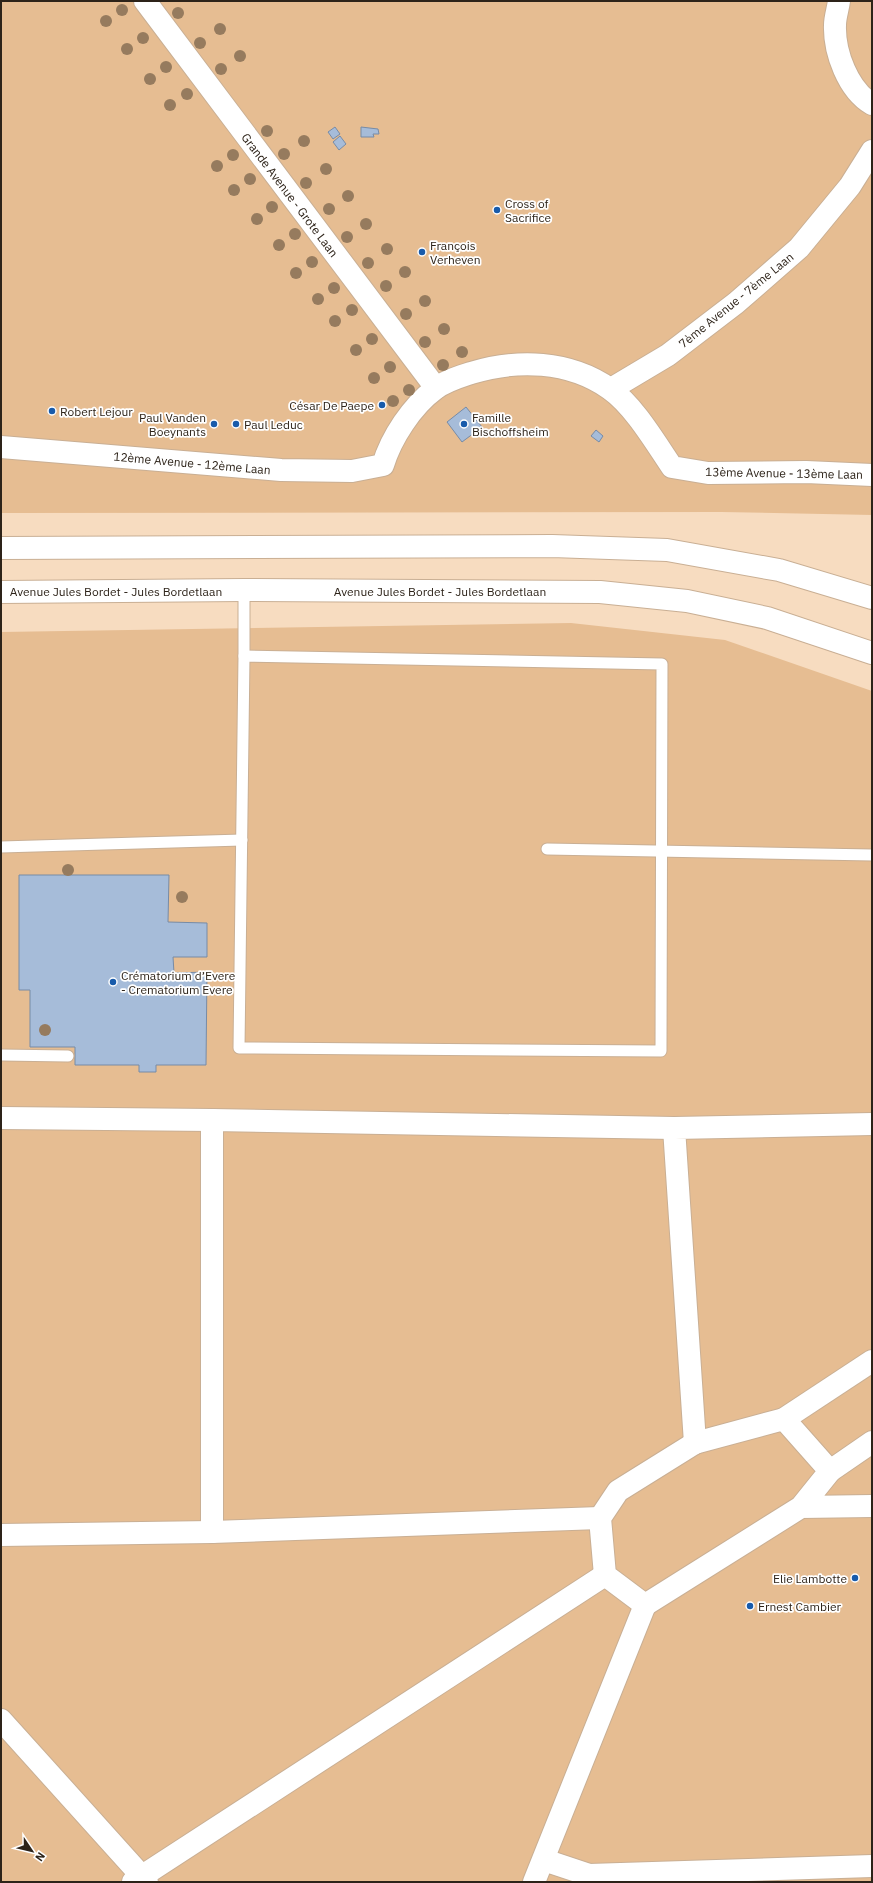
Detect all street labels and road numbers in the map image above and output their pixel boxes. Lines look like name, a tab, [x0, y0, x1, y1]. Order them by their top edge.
street label: Grande Avenue - Grote Laan	[238, 130, 342, 260]
street label: 7ème Avenue - 7ème Laan	[676, 249, 796, 351]
street label: 12ème Avenue - 12ème Laan	[113, 449, 271, 477]
street label: 13ème Avenue - 13ème Laan	[705, 464, 863, 482]
street label: Avenue Jules Bordet - Jules Bordetlaan	[10, 584, 222, 599]
street label: Avenue Jules Bordet - Jules Bordetlaan	[334, 584, 546, 599]

